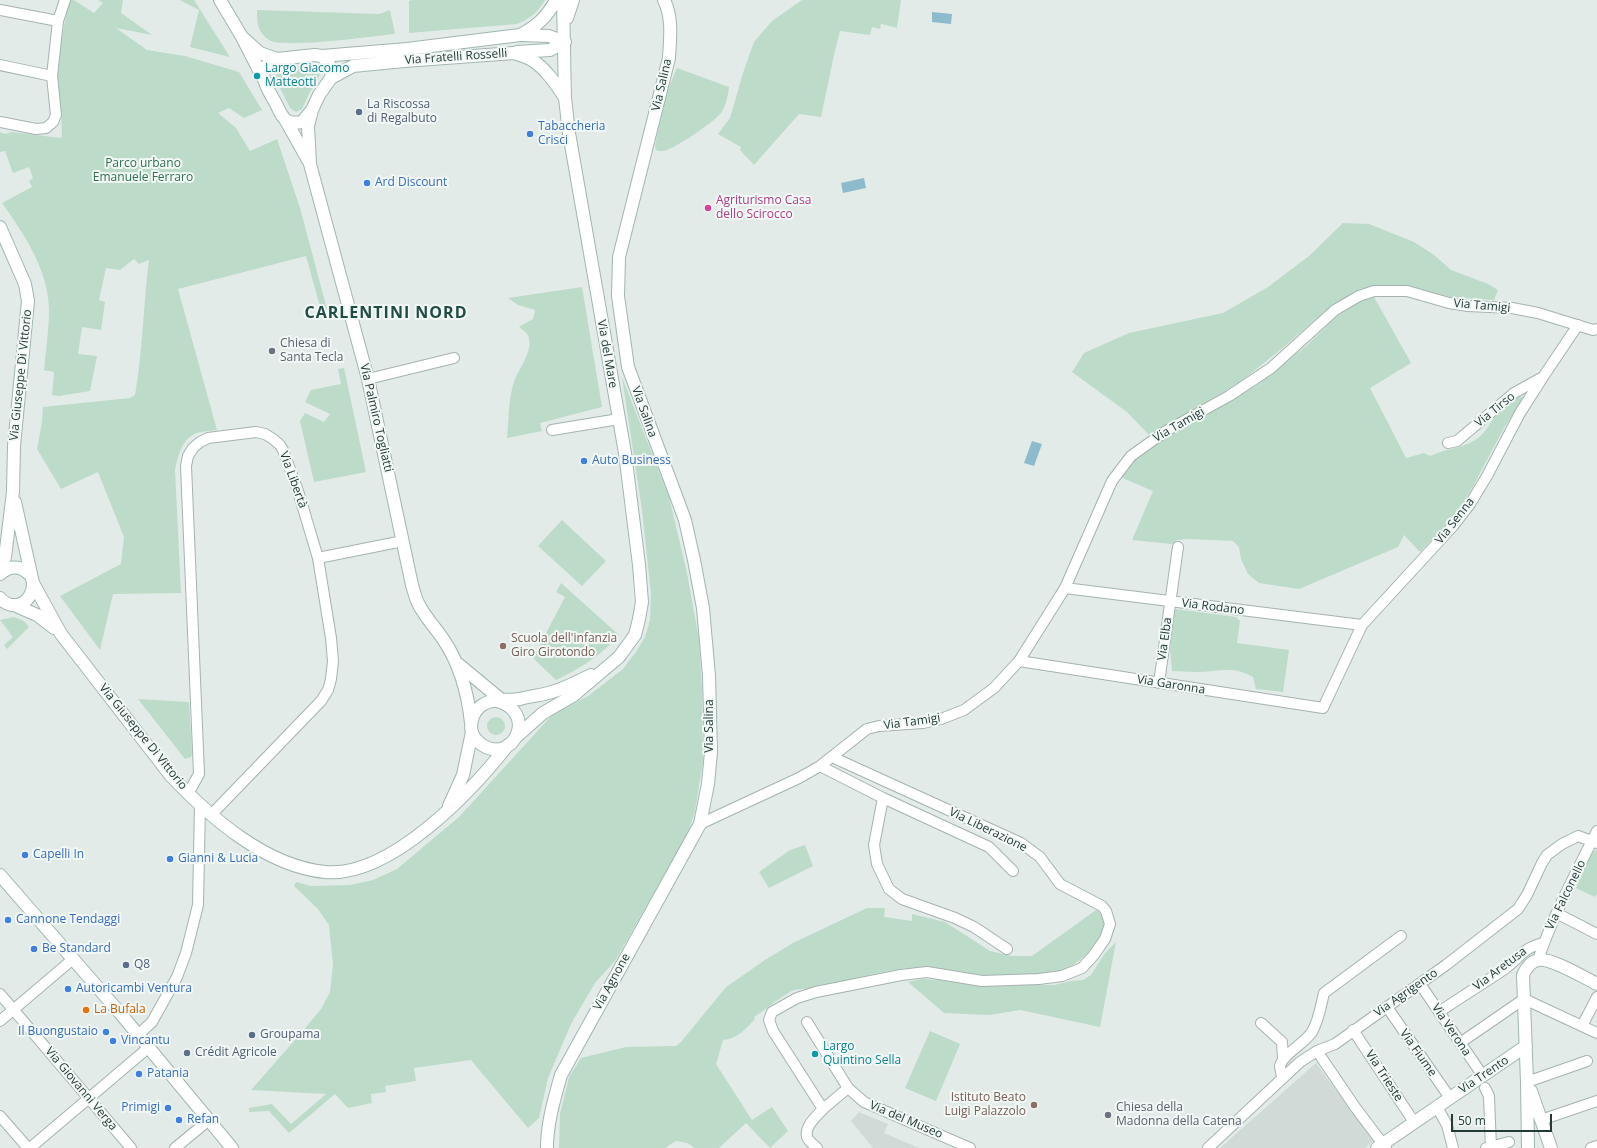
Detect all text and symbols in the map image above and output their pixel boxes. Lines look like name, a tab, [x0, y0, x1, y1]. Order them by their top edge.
street label: Via Fratelli Rosselli	[404, 46, 508, 68]
street label: Via Salina	[649, 57, 675, 113]
place label: Largo Giacomo Matteotti	[265, 62, 349, 90]
marker: Largo Giacomo Matteotti	[252, 71, 262, 81]
place label: La Riscossa di Regalbuto	[367, 98, 437, 126]
marker: La Riscossa di Regalbuto	[354, 107, 364, 117]
place label: Tabaccheria Crisci	[538, 120, 605, 148]
marker: Tabaccheria Crisci	[525, 129, 535, 139]
park label: Parco urbano Emanuele Ferraro	[93, 157, 193, 185]
place label: Ard Discount	[375, 176, 447, 190]
marker: Ard Discount	[362, 178, 372, 188]
place label: Agriturismo Casa dello Scirocco	[716, 194, 811, 222]
marker: Agriturismo Casa dello Scirocco	[703, 203, 713, 213]
street label: Via Tamigi	[1453, 296, 1511, 316]
district label: CARLENTINI NORD	[305, 303, 467, 323]
street label: Via Giuseppe Di Vittorio	[7, 309, 35, 441]
street label: Via del Mare	[594, 319, 620, 389]
place label: Chiesa di Santa Tecla	[280, 337, 343, 365]
marker: Chiesa di Santa Tecla	[267, 346, 277, 356]
street label: Via Palmiro Togliatti	[357, 362, 395, 474]
street label: Via Salina	[628, 384, 660, 440]
street label: Via Tirso	[1472, 389, 1518, 431]
street label: Via Tamigi	[1151, 405, 1207, 445]
street label: Via Libertà	[276, 450, 310, 510]
place label: Auto Business	[592, 454, 671, 468]
marker: Auto Business	[579, 456, 589, 466]
street label: Via Senna	[1432, 495, 1478, 547]
street label: Via Rodano	[1181, 596, 1245, 618]
street label: Via Elba	[1155, 616, 1175, 662]
place label: Scuola dell'infanzia Giro Girotondo	[511, 632, 617, 660]
marker: Scuola dell'infanzia Giro Girotondo	[498, 641, 508, 651]
street label: Via Garonna	[1136, 673, 1206, 697]
street label: Via Giuseppe Di Vittorio	[96, 681, 190, 793]
street label: Via Salina	[703, 699, 717, 753]
street label: Via Tamigi	[883, 711, 941, 733]
street label: Via Liberazione	[947, 805, 1029, 855]
place label: Capelli In	[33, 848, 84, 862]
marker: Capelli In	[20, 850, 30, 860]
place label: Gianni & Lucia	[178, 852, 258, 866]
marker: Gianni & Lucia	[165, 854, 175, 864]
street label: Via Falconello	[1543, 858, 1589, 932]
place label: Cannone Tendaggi	[16, 913, 120, 927]
marker: Cannone Tendaggi	[3, 915, 13, 925]
place label: Be Standard	[42, 942, 111, 956]
marker: Be Standard	[29, 944, 39, 954]
street label: Via Aretusa	[1470, 944, 1530, 994]
street label: Via Agnone	[590, 951, 634, 1013]
place label: Q8	[134, 958, 150, 972]
marker: Q8	[121, 960, 131, 970]
street label: Via Agrigento	[1372, 966, 1440, 1020]
place label: Autoricambi Ventura	[76, 982, 192, 996]
marker: Autoricambi Ventura	[63, 984, 73, 994]
street label: Via Verona	[1428, 1001, 1474, 1059]
place label: La Bufala	[94, 1003, 146, 1017]
marker: La Bufala	[81, 1005, 91, 1015]
place label: Il Buongustaio	[18, 1025, 98, 1039]
marker: Il Buongustaio	[101, 1027, 111, 1037]
street label: Via Fiume	[1397, 1027, 1439, 1079]
place label: Groupama	[260, 1028, 320, 1042]
marker: Groupama	[247, 1030, 257, 1040]
place label: Vincantu	[121, 1034, 170, 1048]
marker: Vincantu	[108, 1036, 118, 1046]
place label: Largo Quintino Sella	[823, 1040, 901, 1068]
street label: Via Giovanni Verga	[42, 1044, 120, 1134]
place label: Crédit Agricole	[195, 1046, 277, 1060]
marker: Crédit Agricole	[182, 1048, 192, 1058]
street label: Via Trieste	[1362, 1048, 1406, 1104]
marker: Largo Quintino Sella	[810, 1049, 820, 1059]
street label: Via Trento	[1456, 1053, 1512, 1097]
place label: Patania	[147, 1067, 189, 1081]
marker: Patania	[134, 1069, 144, 1079]
place label: Istituto Beato Luigi Palazzolo	[944, 1091, 1026, 1119]
street label: Via del Museo	[867, 1098, 945, 1142]
marker: Istituto Beato Luigi Palazzolo	[1029, 1100, 1039, 1110]
place label: Primigi	[121, 1101, 160, 1115]
place label: Chiesa della Madonna della Catena	[1116, 1101, 1242, 1129]
marker: Primigi	[163, 1103, 173, 1113]
scale bar	[1453, 1106, 1554, 1132]
marker: Chiesa della Madonna della Catena	[1103, 1110, 1113, 1120]
text: 50 m	[1458, 1112, 1486, 1129]
place label: Refan	[187, 1113, 219, 1127]
marker: Refan	[174, 1115, 184, 1125]

